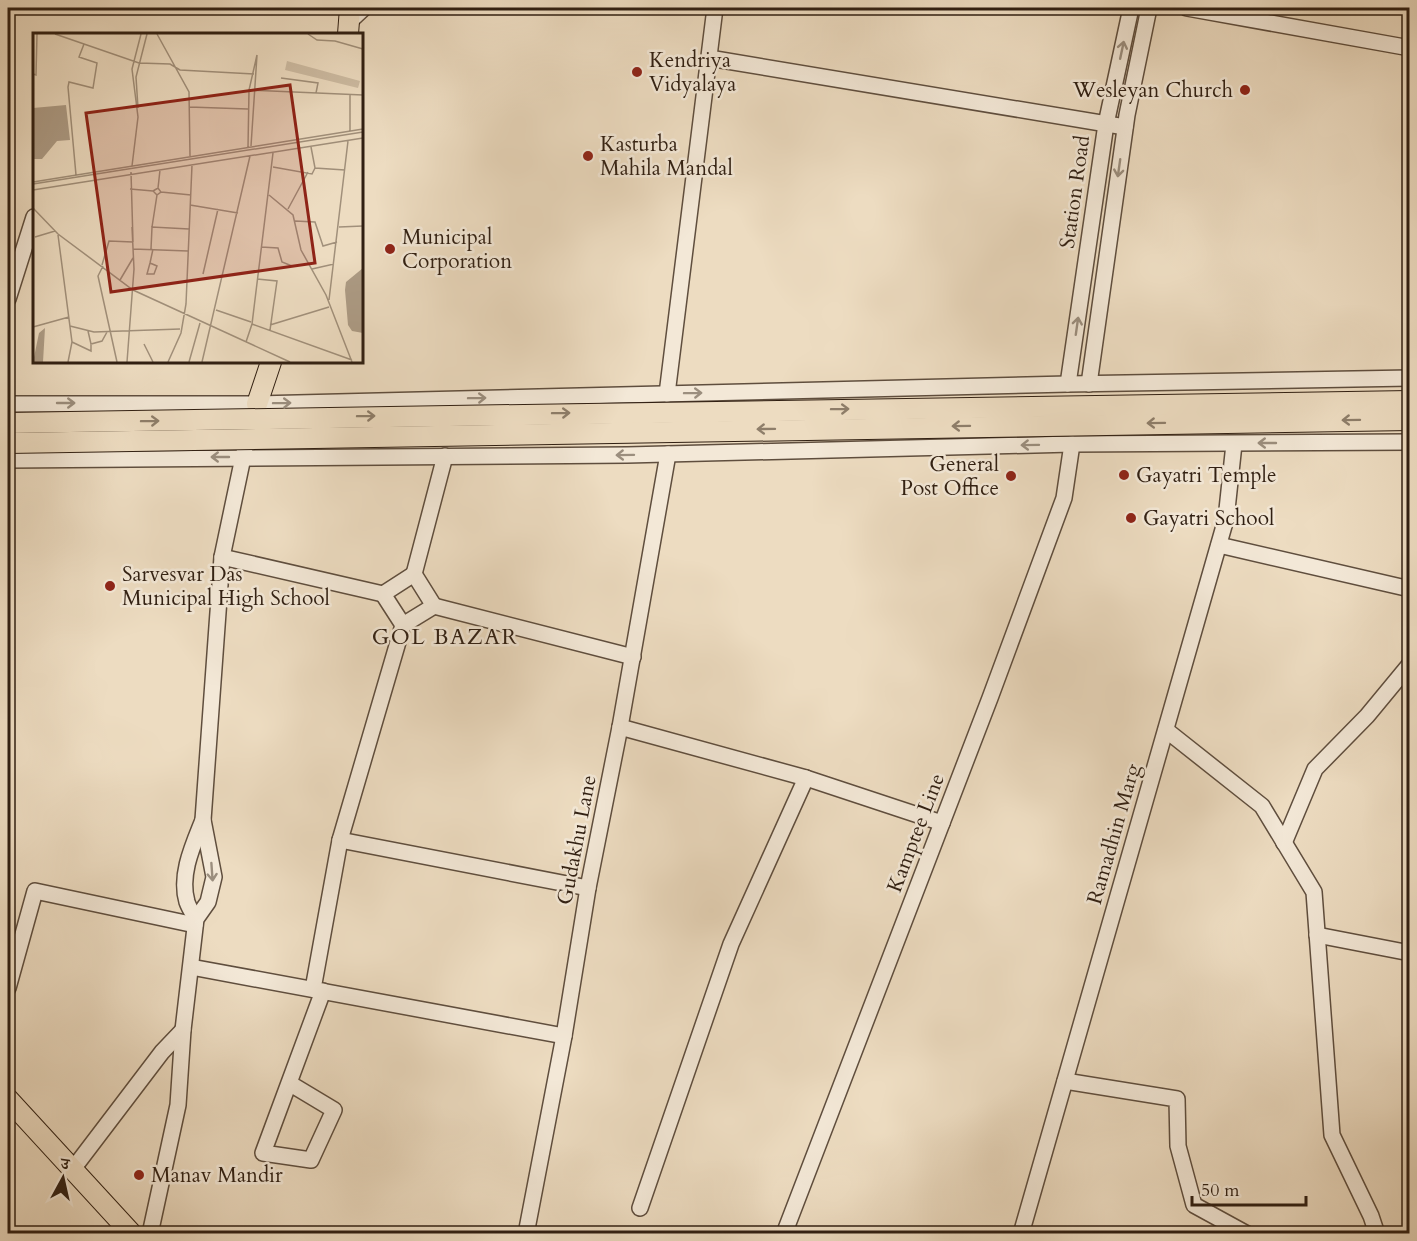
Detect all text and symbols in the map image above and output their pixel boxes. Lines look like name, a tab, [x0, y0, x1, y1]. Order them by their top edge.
inset map	[33, 33, 363, 363]
one-way arrow	[1116, 41, 1128, 60]
place label: Kendriya Vidyalaya	[649, 46, 736, 99]
marker: Kendriya Vidyalaya	[630, 65, 644, 79]
place label: Wesleyan Church	[1072, 76, 1233, 105]
marker: Wesleyan Church	[1238, 83, 1252, 97]
place label: Kasturba Mahila Mandal	[600, 130, 733, 183]
street label: Station Road	[1053, 134, 1097, 250]
marker: Kasturba Mahila Mandal	[581, 149, 595, 163]
one-way arrow	[1114, 158, 1125, 178]
place label: Municipal Corporation	[402, 223, 512, 276]
marker: Municipal Corporation	[383, 242, 397, 256]
one-way arrow	[1071, 316, 1082, 336]
one-way arrow	[682, 387, 702, 399]
one-way arrow	[466, 393, 486, 404]
one-way arrow	[55, 397, 75, 409]
one-way arrow	[271, 397, 291, 409]
one-way arrow	[829, 403, 849, 415]
one-way arrow	[550, 407, 570, 419]
one-way arrow	[355, 411, 375, 422]
one-way arrow	[139, 415, 159, 426]
one-way arrow	[1342, 415, 1362, 426]
one-way arrow	[1147, 417, 1167, 429]
one-way arrow	[952, 420, 972, 432]
one-way arrow	[757, 423, 777, 435]
one-way arrow	[1258, 437, 1278, 449]
one-way arrow	[1021, 439, 1041, 451]
one-way arrow	[616, 449, 636, 461]
place label: General Post Office	[901, 450, 999, 503]
one-way arrow	[211, 451, 231, 463]
place label: Gayatri Temple	[1136, 461, 1276, 490]
marker: Gayatri Temple	[1117, 468, 1131, 482]
marker: General Post Office	[1004, 469, 1018, 483]
place label: Gayatri School	[1143, 504, 1274, 533]
marker: Gayatri School	[1124, 511, 1138, 525]
place label: Sarvesvar Das Municipal High School	[122, 560, 330, 613]
marker: Sarvesvar Das Municipal High School	[103, 579, 117, 593]
district label: GOL BAZAR	[372, 622, 518, 652]
street label: Ramadhin Marg	[1080, 760, 1148, 908]
street label: Kamptee Line	[880, 769, 952, 897]
street label: Gudakhu Lane	[550, 773, 604, 907]
one-way arrow	[207, 861, 218, 881]
north arrow	[33, 1148, 93, 1208]
text: उ	[58, 1153, 72, 1176]
place label: Manav Mandir	[151, 1161, 283, 1190]
marker: Manav Mandir	[132, 1168, 146, 1182]
scale bar	[1192, 1169, 1306, 1207]
text: 50 m	[1201, 1178, 1240, 1203]

